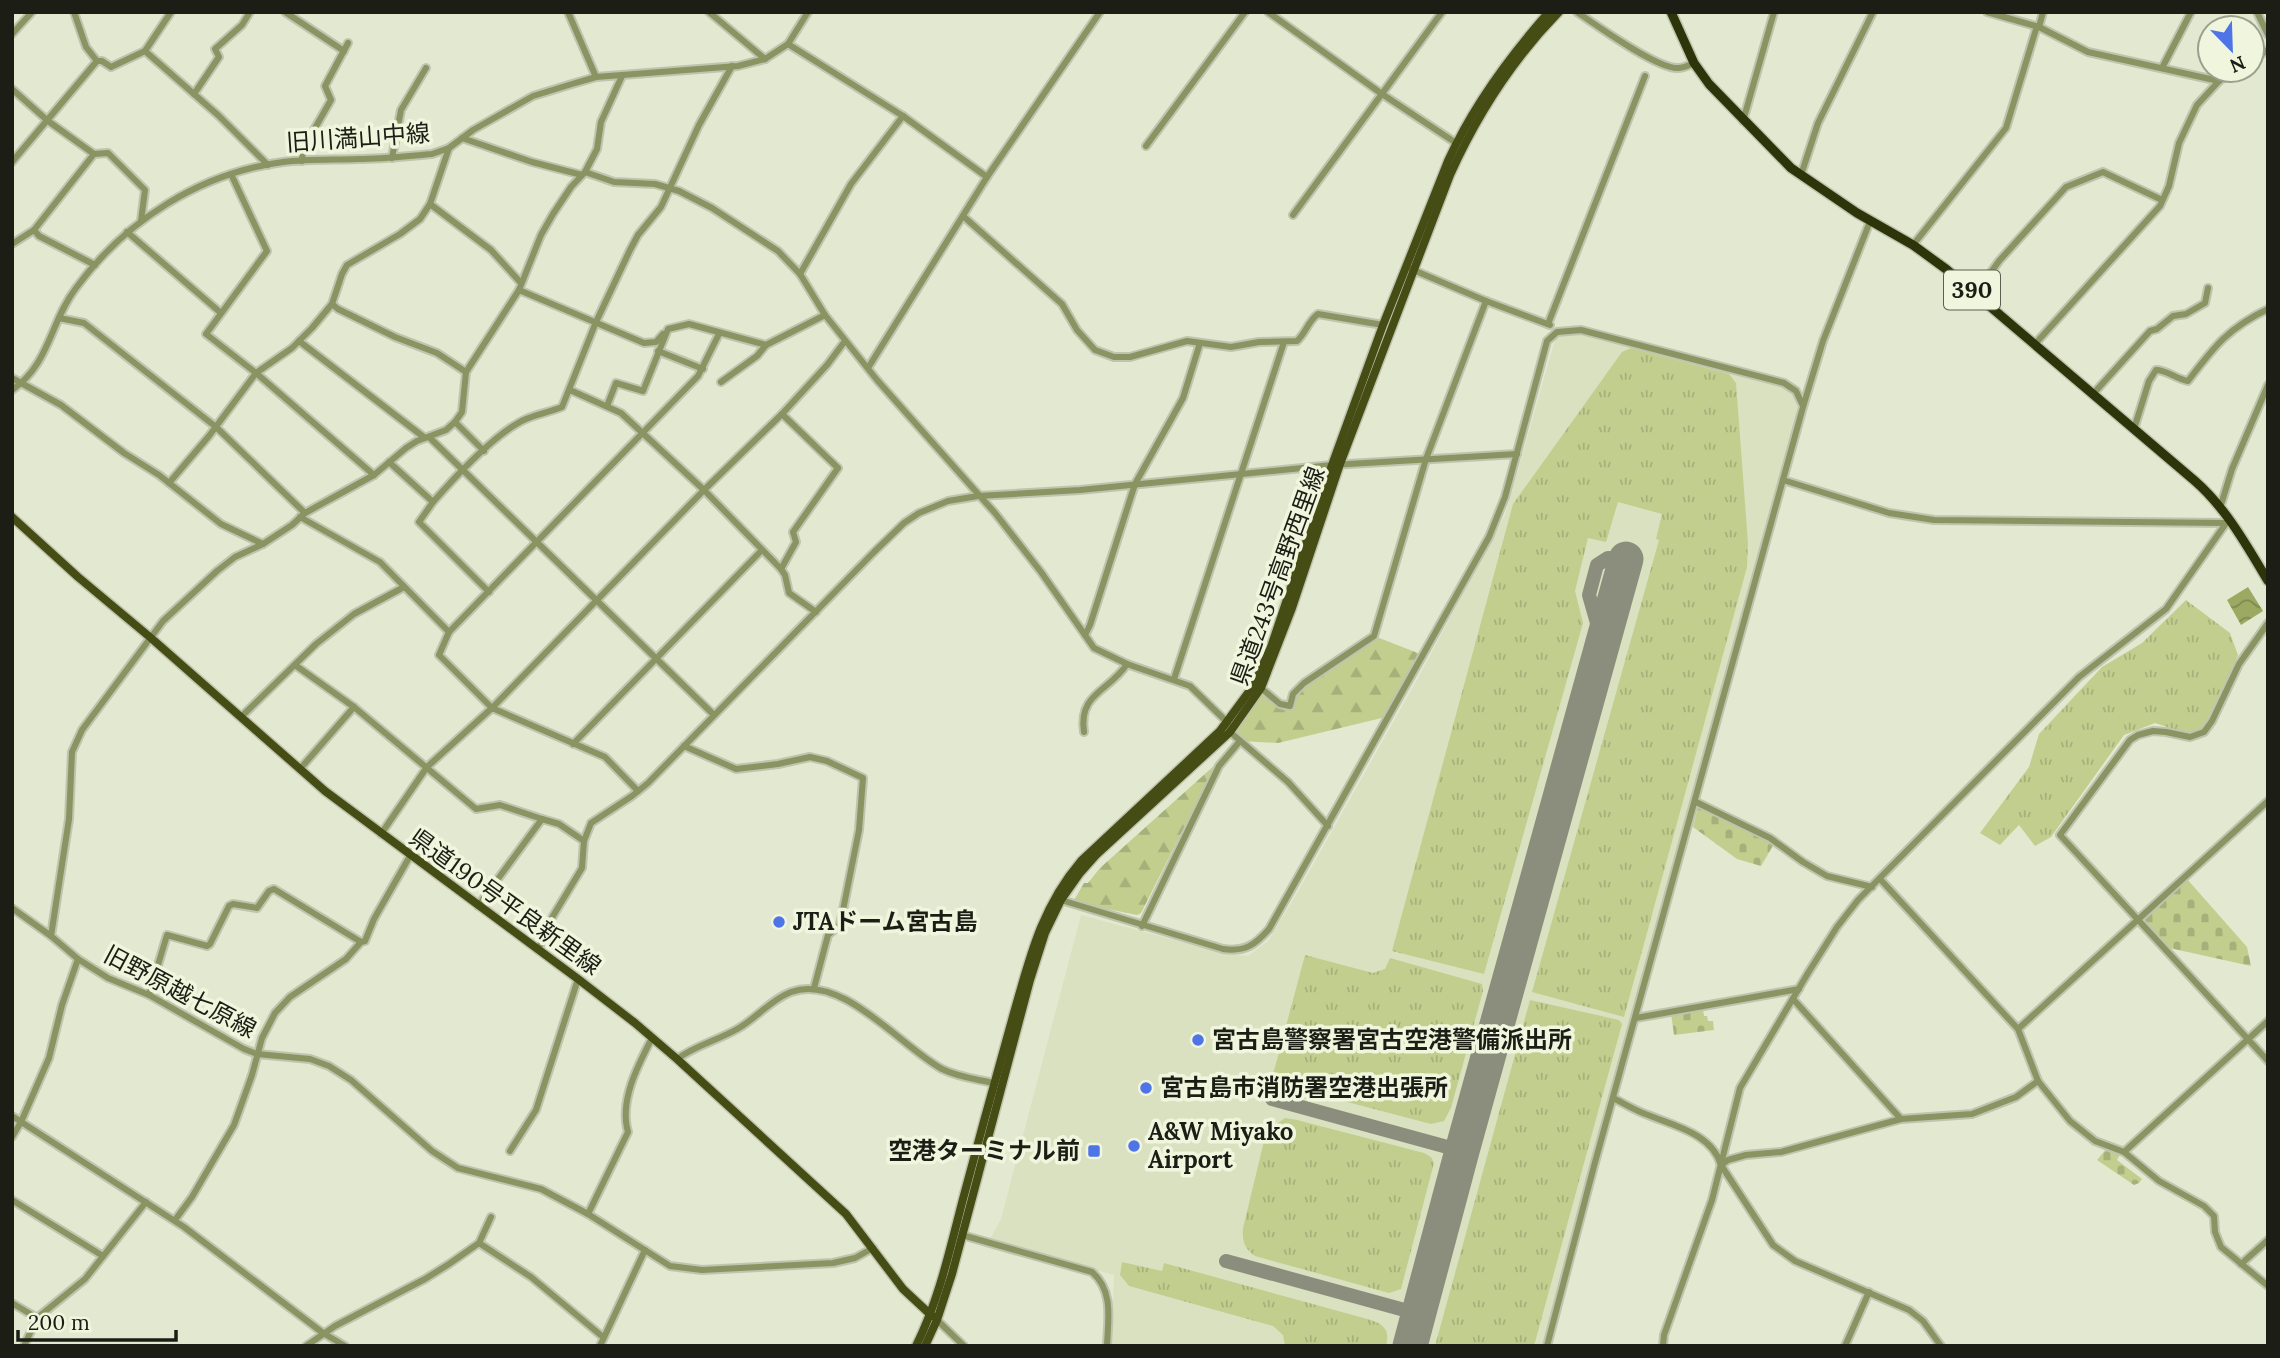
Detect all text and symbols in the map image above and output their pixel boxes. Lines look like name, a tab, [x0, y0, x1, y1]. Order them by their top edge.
north arrow	[2196, 14, 2266, 84]
text: N	[2226, 51, 2249, 79]
street label: 旧川満山中線	[285, 117, 431, 158]
road number: 390	[1944, 270, 2000, 310]
street label: 県道243号高野西里線	[1224, 462, 1332, 690]
street label: 県道190号平良新里線	[403, 822, 607, 982]
place label: JTAドーム宮古島	[793, 906, 977, 937]
marker: JTAドーム宮古島	[771, 914, 787, 930]
street label: 旧野原越七原線	[99, 938, 262, 1045]
place label: 宮古島警察署宮古空港警備派出所	[1212, 1024, 1572, 1055]
marker: 宮古島警察署宮古空港警備派出所	[1190, 1032, 1206, 1048]
place label: 宮古島市消防署空港出張所	[1160, 1072, 1448, 1103]
marker: 宮古島市消防署空港出張所	[1138, 1080, 1154, 1096]
place label: A&W Miyako Airport	[1148, 1116, 1293, 1175]
place label: 空港ターミナル前	[888, 1135, 1080, 1166]
marker: A&W Miyako Airport	[1126, 1138, 1142, 1154]
marker: 空港ターミナル前	[1086, 1143, 1102, 1159]
scale bar	[18, 1298, 175, 1342]
text: 200 m	[28, 1309, 90, 1336]

